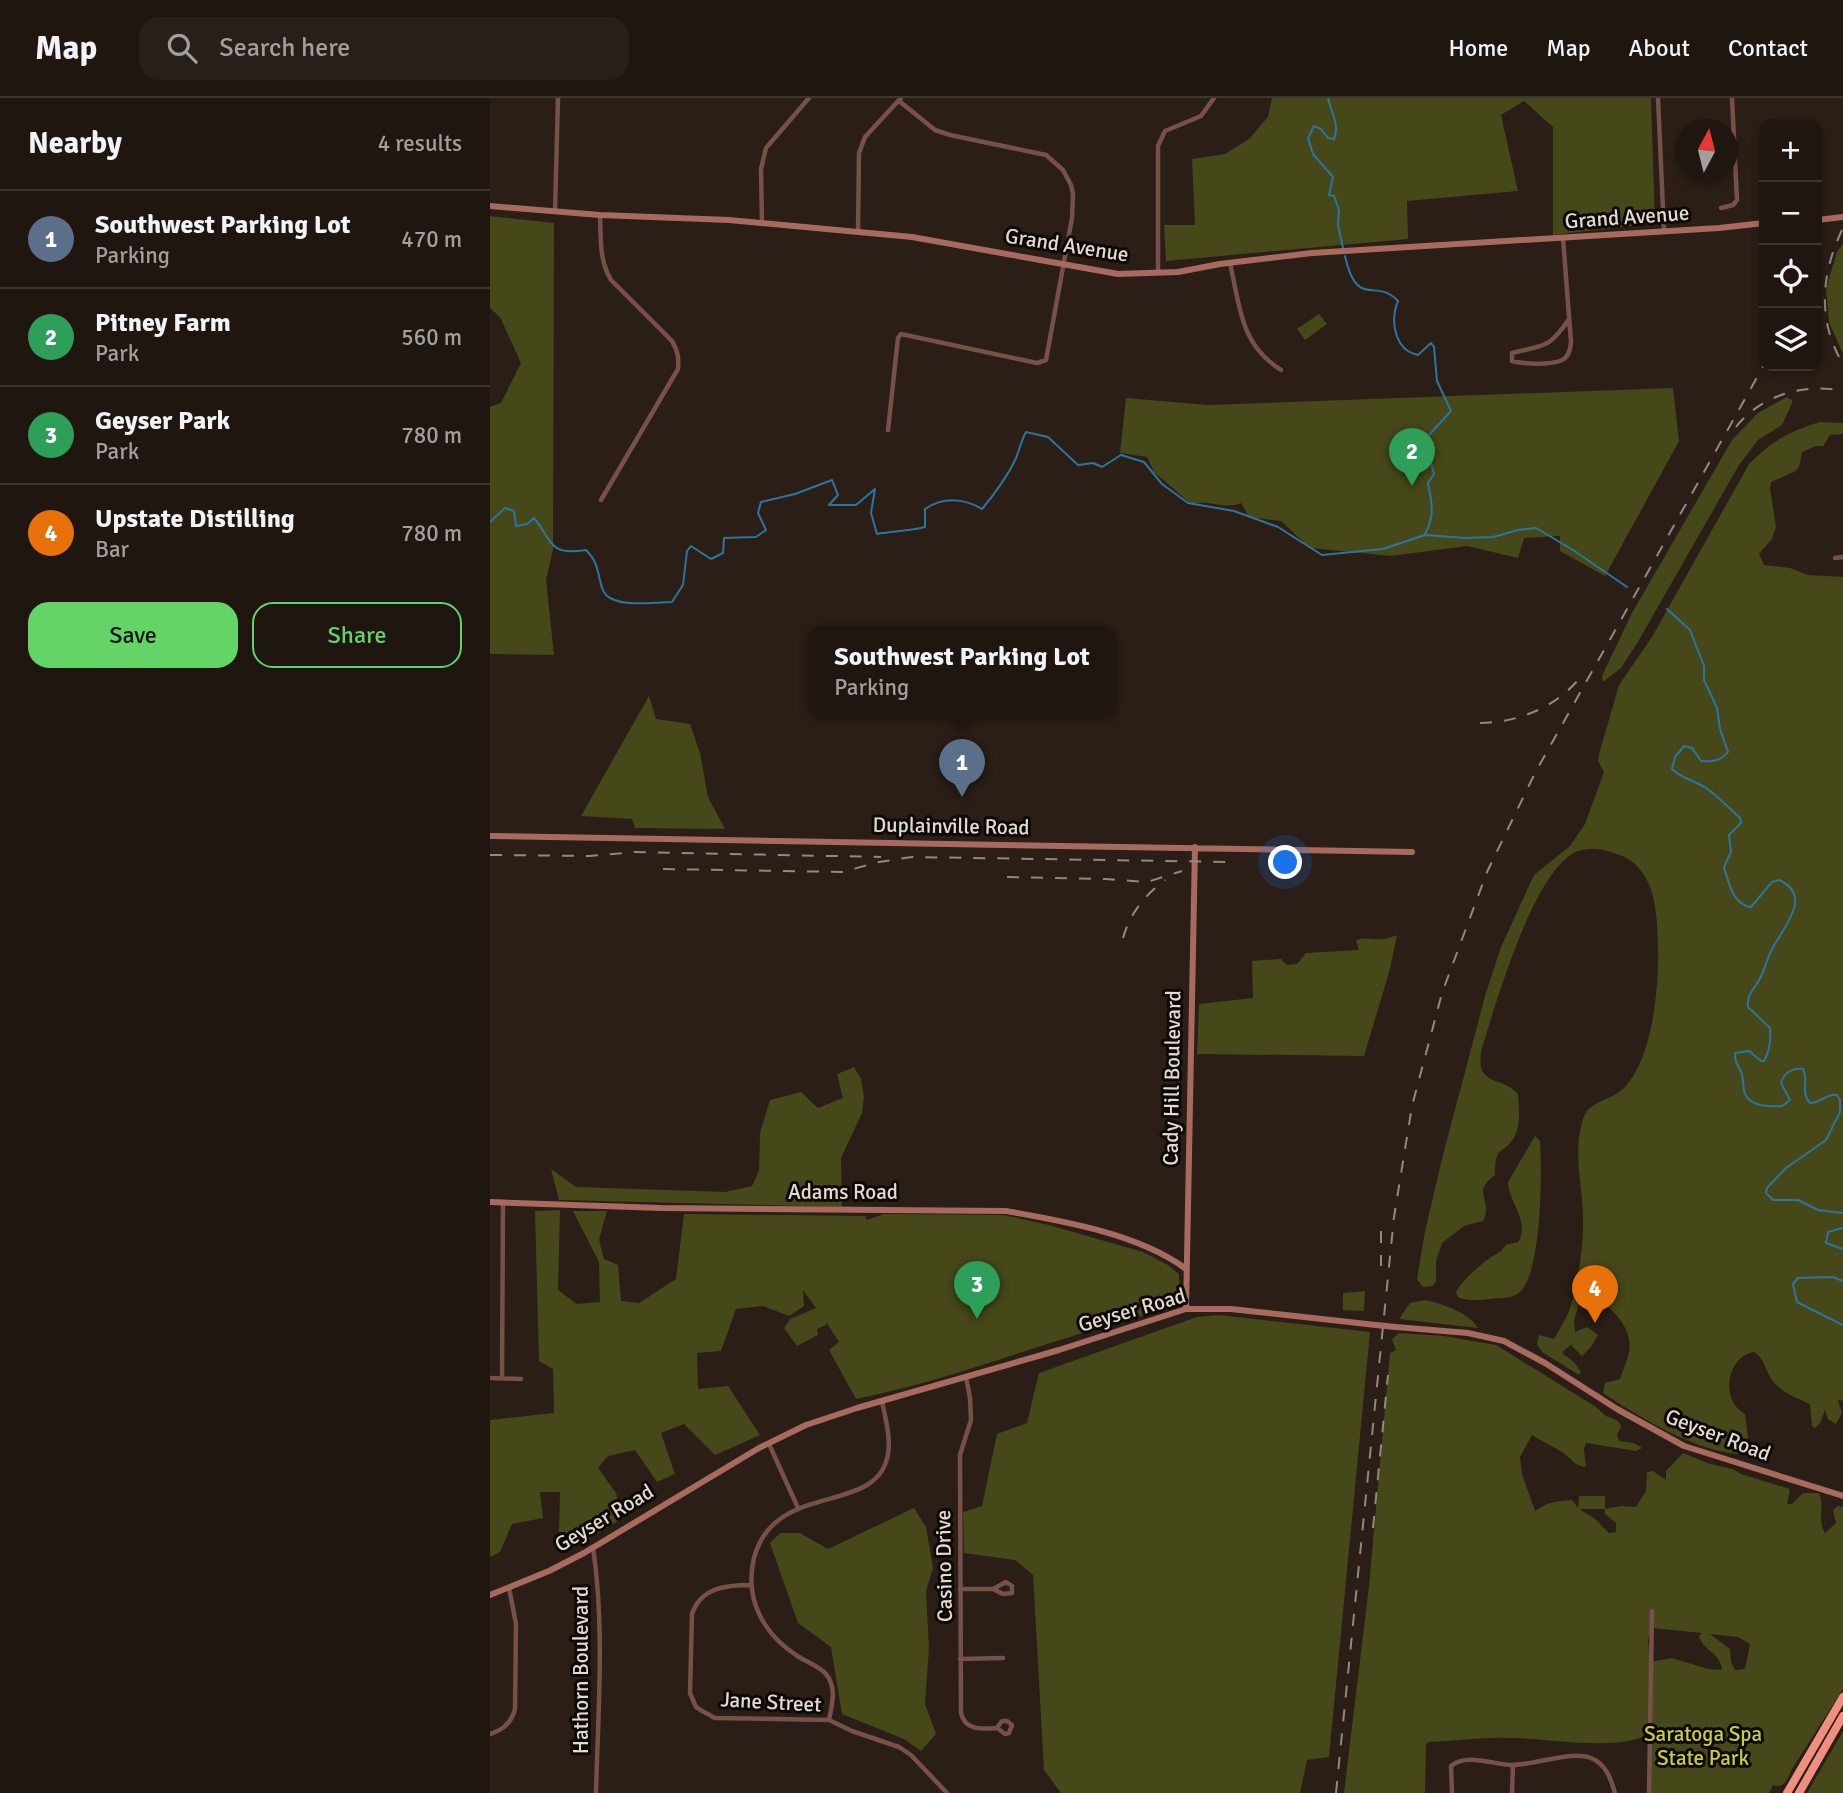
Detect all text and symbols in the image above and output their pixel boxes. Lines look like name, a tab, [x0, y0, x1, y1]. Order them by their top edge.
search box	[139, 17, 629, 80]
text: Map	[35, 28, 97, 69]
icon: search	[163, 29, 201, 67]
text: Search here	[219, 32, 350, 64]
text: Home	[1448, 33, 1508, 63]
text: Map	[1546, 33, 1591, 63]
text: About	[1629, 33, 1690, 63]
text: Contact	[1728, 33, 1808, 63]
north arrow	[1675, 119, 1738, 182]
map controls	[1759, 119, 1822, 371]
button: +	[1759, 119, 1822, 182]
text: Nearby	[28, 125, 122, 162]
text: 4 results	[378, 129, 462, 158]
button: −	[1759, 182, 1822, 245]
street label: Grand Avenue	[1564, 200, 1690, 234]
text: Southwest Parking Lot	[95, 209, 351, 241]
street label: Grand Avenue	[1003, 222, 1131, 268]
text: 1	[45, 225, 57, 254]
text: 470 m	[401, 225, 462, 254]
text: Parking	[95, 241, 170, 270]
button: locate	[1759, 245, 1822, 308]
text: Pitney Farm	[95, 307, 231, 339]
button: layers	[1759, 308, 1822, 371]
text: 2	[45, 323, 57, 352]
text: 560 m	[401, 323, 462, 352]
text: Park	[95, 339, 139, 368]
text: Geyser Park	[95, 405, 230, 437]
text: 3	[45, 421, 57, 450]
text: 780 m	[401, 421, 462, 450]
pin: 2	[1389, 428, 1435, 486]
text: Park	[95, 437, 139, 466]
text: Upstate Distilling	[95, 503, 295, 535]
text: 4	[45, 519, 57, 548]
text: 780 m	[401, 519, 462, 548]
text: Bar	[95, 535, 129, 564]
button: Save	[28, 602, 238, 668]
button: Share	[252, 602, 462, 668]
popup	[808, 626, 1116, 717]
text: Southwest Parking Lot	[834, 641, 1090, 673]
text: Parking	[834, 673, 909, 702]
pin: 1	[939, 739, 985, 797]
street label: Duplainville Road	[872, 812, 1030, 840]
your location	[1268, 845, 1302, 879]
street label: Cady Hill Boulevard	[1157, 990, 1187, 1166]
street label: Adams Road	[788, 1179, 898, 1205]
pin: 3	[954, 1261, 1000, 1319]
pin: 4	[1572, 1265, 1618, 1323]
street label: Geyser Road	[1075, 1282, 1189, 1338]
street label: Geyser Road	[1662, 1403, 1774, 1467]
street label: Geyser Road	[550, 1478, 658, 1558]
street label: Casino Drive	[930, 1510, 958, 1622]
street label: Hathorn Boulevard	[568, 1586, 594, 1754]
street label: Jane Street	[720, 1686, 822, 1718]
park label: Saratoga Spa State Park	[1644, 1721, 1762, 1771]

